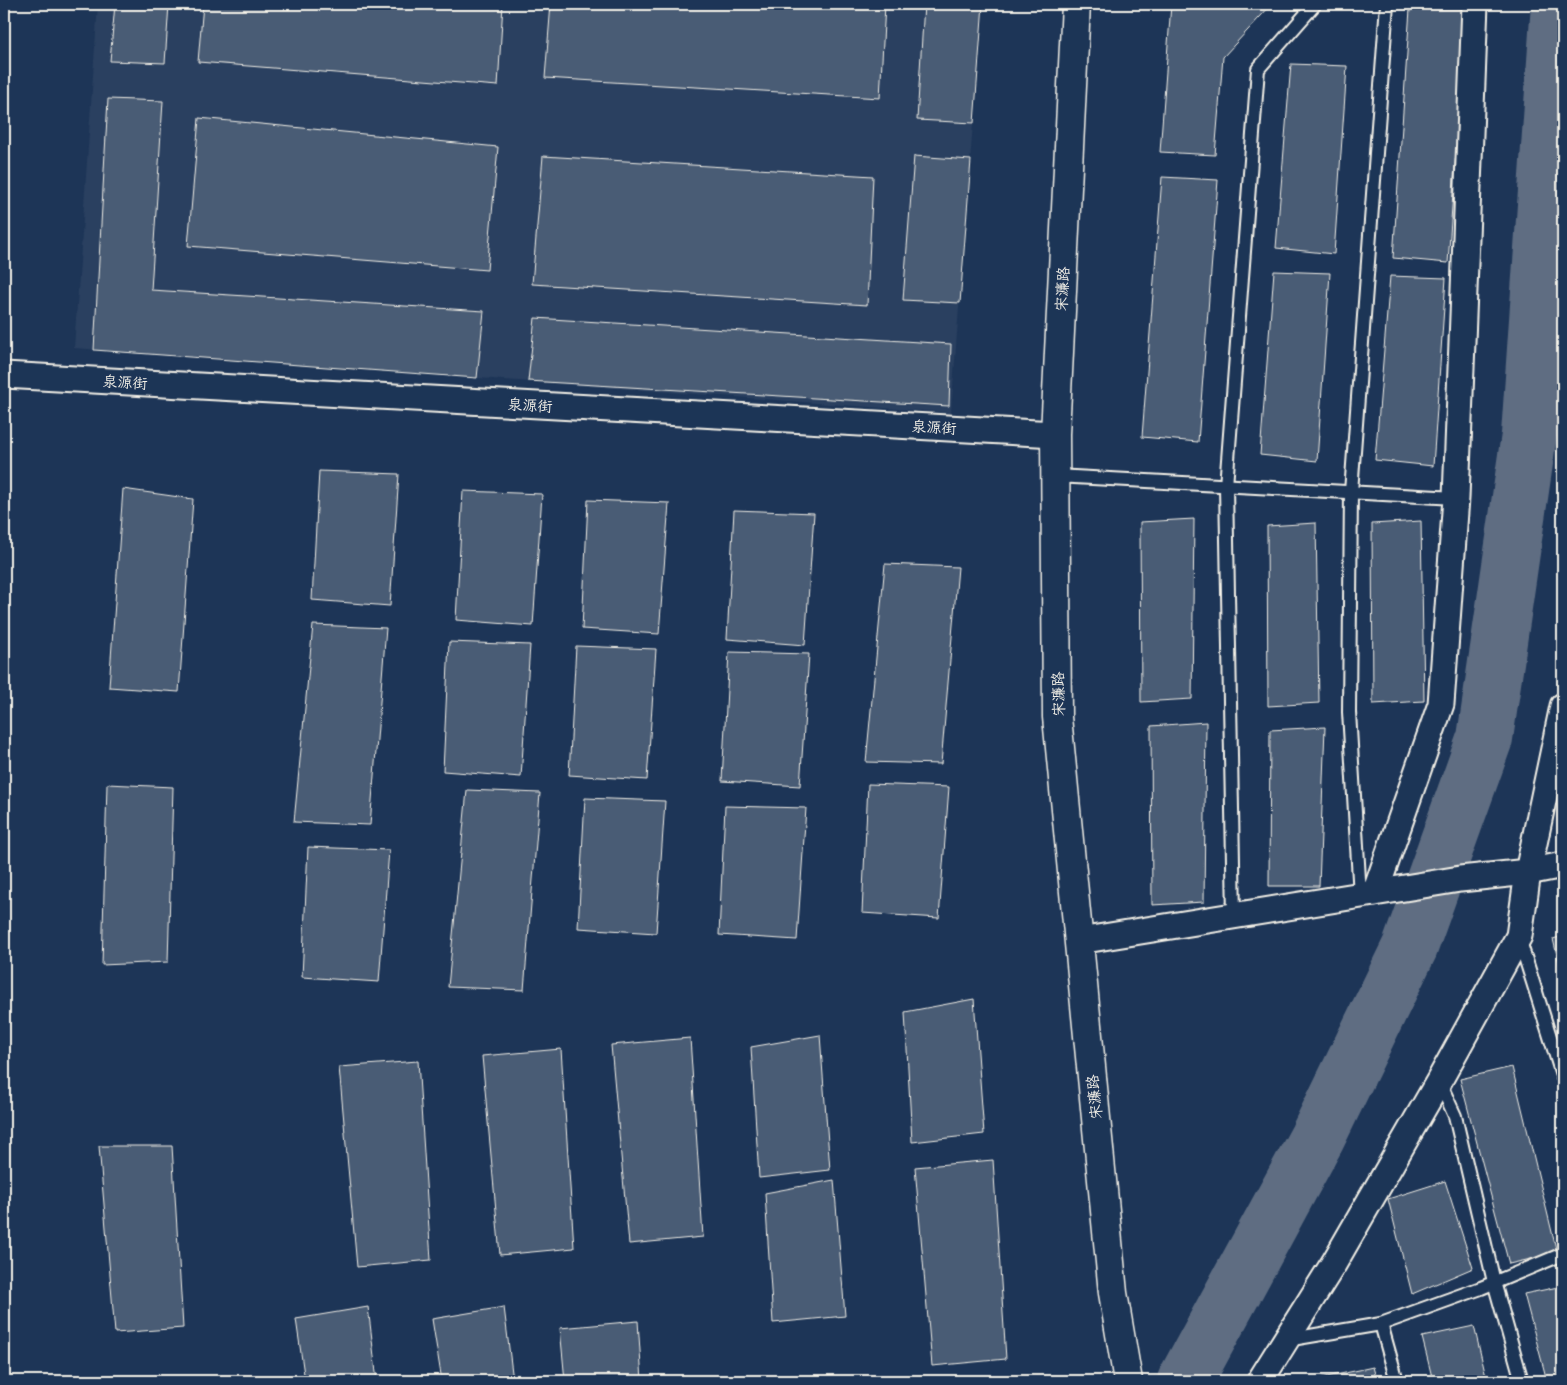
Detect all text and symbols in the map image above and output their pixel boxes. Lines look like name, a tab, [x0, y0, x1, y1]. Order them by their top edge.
street label: 宋濂路	[1051, 266, 1073, 312]
street label: 泉源街	[102, 371, 148, 393]
street label: 泉源街	[507, 394, 553, 416]
street label: 泉源街	[911, 416, 957, 438]
street label: 宋濂路	[1048, 671, 1068, 717]
street label: 宋濂路	[1082, 1074, 1106, 1120]

